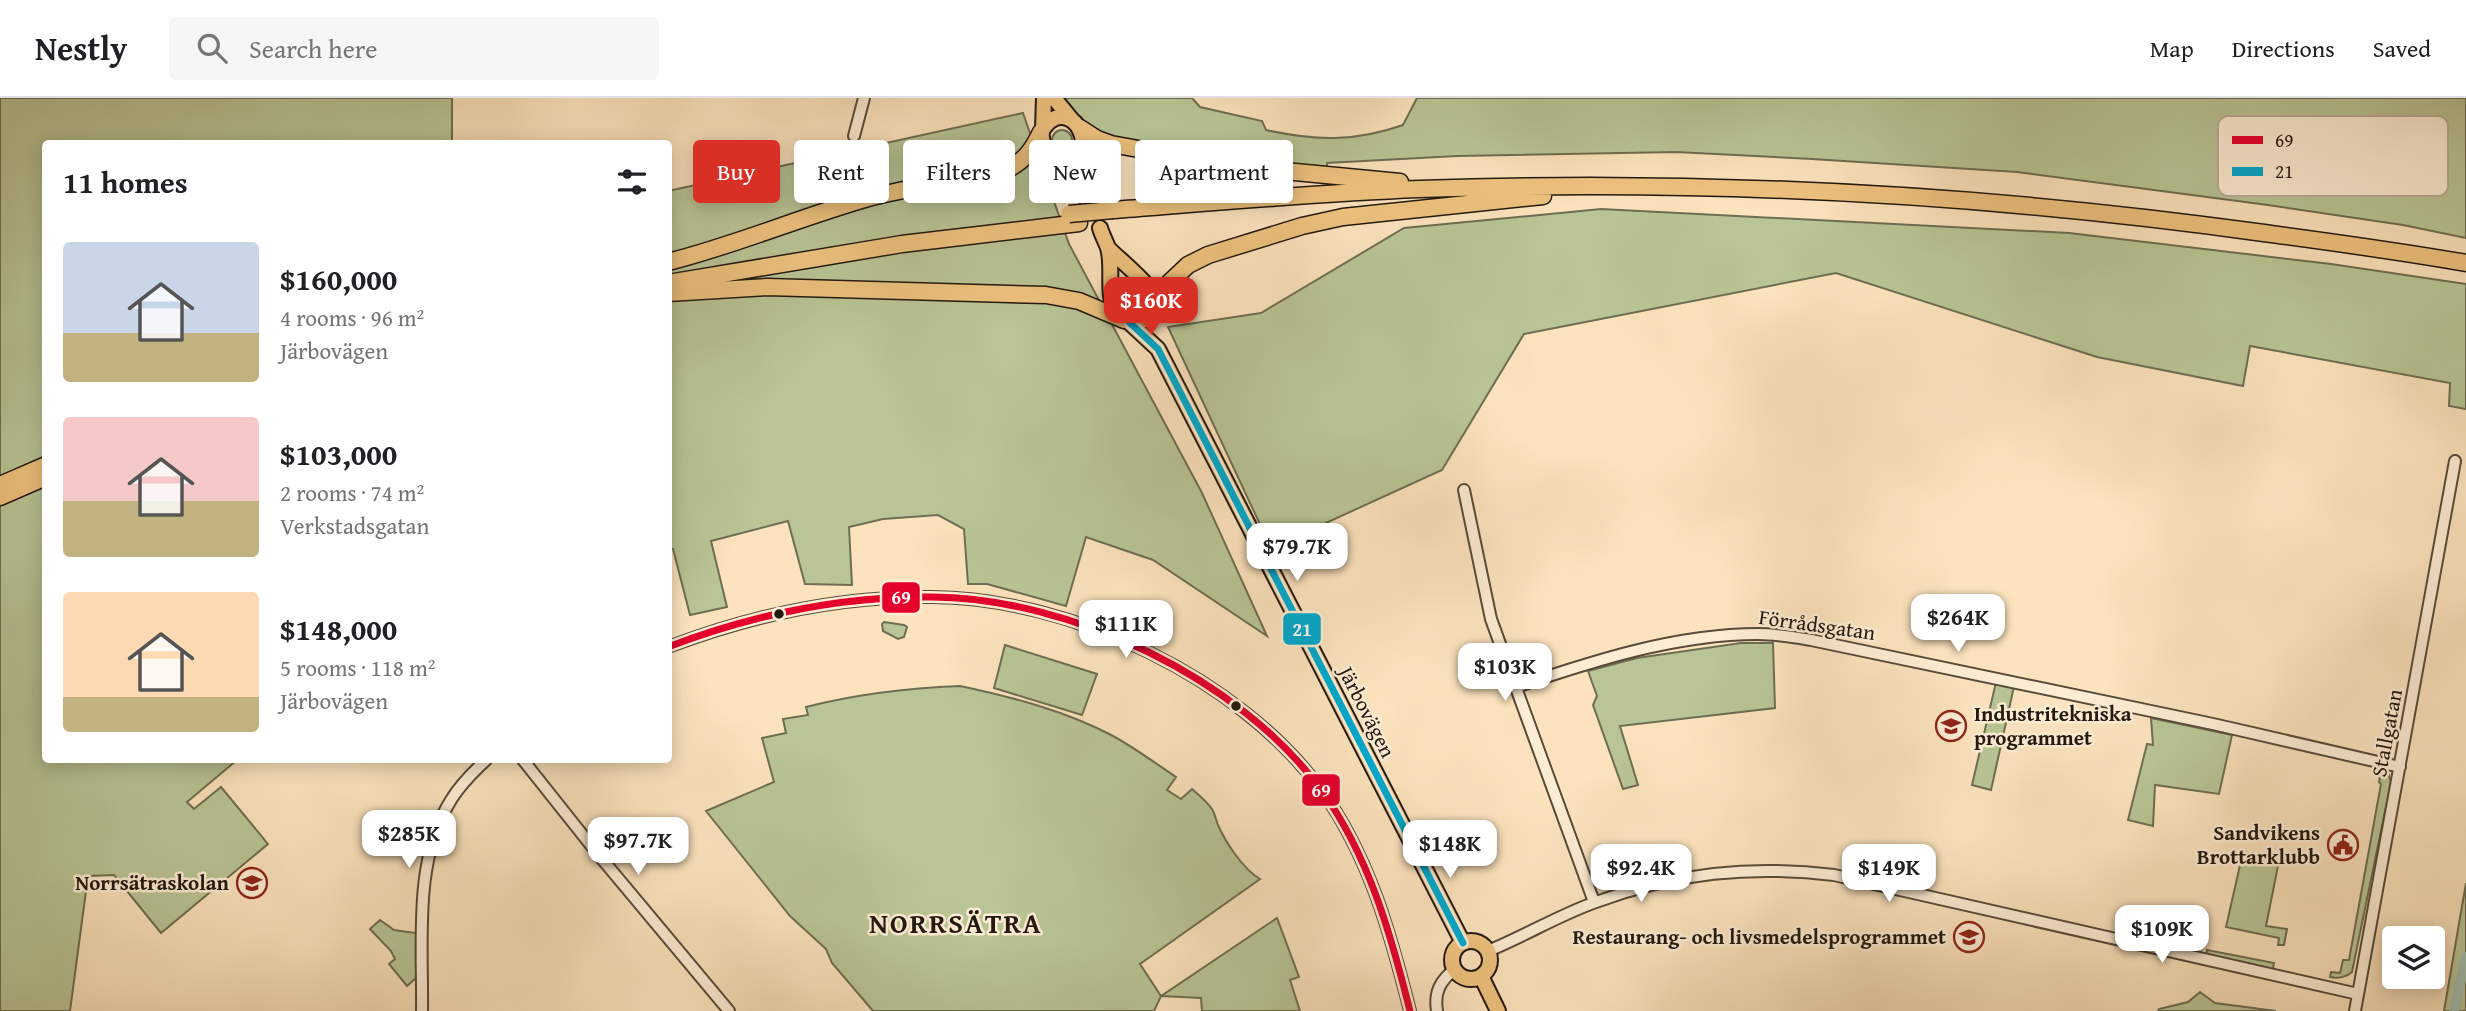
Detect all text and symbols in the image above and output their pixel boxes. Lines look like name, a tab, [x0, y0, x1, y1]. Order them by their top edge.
search box	[169, 17, 659, 80]
text: Nestly	[35, 24, 127, 72]
icon: search	[193, 29, 231, 67]
text: Search here	[249, 29, 377, 68]
text: Map	[2150, 31, 2194, 66]
text: Directions	[2232, 31, 2335, 66]
text: Saved	[2373, 31, 2431, 66]
legend	[2218, 116, 2448, 196]
text: 69	[2275, 126, 2293, 154]
chip: Buy	[693, 140, 780, 203]
chip: Rent	[794, 140, 889, 203]
chip: Filters	[903, 140, 1015, 203]
chip: New	[1029, 140, 1121, 203]
chip: Apartment	[1135, 140, 1293, 203]
text: 21	[2275, 157, 2293, 185]
text: 11 homes	[63, 160, 188, 204]
icon: filters	[613, 163, 651, 201]
text: $160,000	[280, 257, 397, 301]
icon: home	[119, 270, 203, 354]
pin: $160K	[1102, 278, 1200, 337]
text: $160K	[1120, 283, 1182, 316]
text: 4 rooms · 96 m²	[280, 301, 424, 334]
text: Järbovägen	[280, 334, 388, 367]
text: $103,000	[280, 432, 397, 476]
icon: home	[119, 445, 203, 529]
text: 2 rooms · 74 m²	[280, 476, 424, 509]
text: Verkstadsgatan	[280, 509, 429, 542]
pin: $79.7K	[1240, 524, 1354, 583]
text: $79.7K	[1263, 529, 1331, 562]
line badge: 69	[881, 581, 921, 614]
text: 69	[891, 583, 911, 611]
pin: $264K	[1909, 594, 2007, 654]
text: $264K	[1927, 600, 1989, 633]
pin: $111K	[1077, 601, 1175, 660]
street label: Förrådsgatan	[1757, 601, 1877, 648]
text: $111K	[1095, 606, 1157, 639]
text: $148,000	[280, 607, 397, 651]
unlabelled marker	[772, 607, 786, 621]
line badge: 21	[1282, 612, 1322, 646]
text: 21	[1292, 615, 1312, 643]
icon: home	[119, 620, 203, 704]
pin: $103K	[1456, 644, 1554, 703]
text: $103K	[1474, 649, 1536, 682]
text: 5 rooms · 118 m²	[280, 651, 435, 684]
street label: Järbovägen	[1330, 658, 1404, 763]
text: Järbovägen	[280, 684, 388, 717]
street label: Stallgatan	[2363, 686, 2410, 779]
place label: Industritekniska programmet	[1974, 698, 2132, 753]
unlabelled marker	[1229, 699, 1243, 713]
school or university icon: Industritekniska programmet	[1934, 709, 1968, 743]
line badge: 69	[1301, 773, 1341, 807]
text: 69	[1311, 776, 1331, 804]
pin: $285K	[360, 810, 458, 870]
text: $285K	[378, 816, 440, 849]
place label: Sandvikens Brottarklubb	[2197, 817, 2320, 872]
pin: $97.7K	[581, 818, 695, 877]
pin: $148K	[1401, 820, 1499, 880]
text: $97.7K	[604, 823, 672, 856]
text: $148K	[1419, 826, 1481, 859]
public building icon: Sandvikens Brottarklubb	[2326, 828, 2360, 862]
pin: $92.4K	[1584, 844, 1698, 904]
pin: $149K	[1840, 844, 1938, 904]
text: $92.4K	[1607, 850, 1675, 883]
text: $149K	[1858, 850, 1920, 883]
school or university icon: Norrsätraskolan	[235, 866, 269, 900]
place label: Norrsätraskolan	[75, 867, 230, 898]
district label: NORRSÄTRA	[869, 902, 1043, 943]
pin: $109K	[2113, 906, 2211, 965]
text: $109K	[2131, 911, 2193, 944]
school or university icon: Restaurang- och livsmedelsprogrammet	[1952, 920, 1986, 954]
place label: Restaurang- och livsmedelsprogrammet	[1572, 921, 1946, 952]
map controls	[2382, 926, 2445, 989]
button: layers	[2382, 926, 2445, 989]

